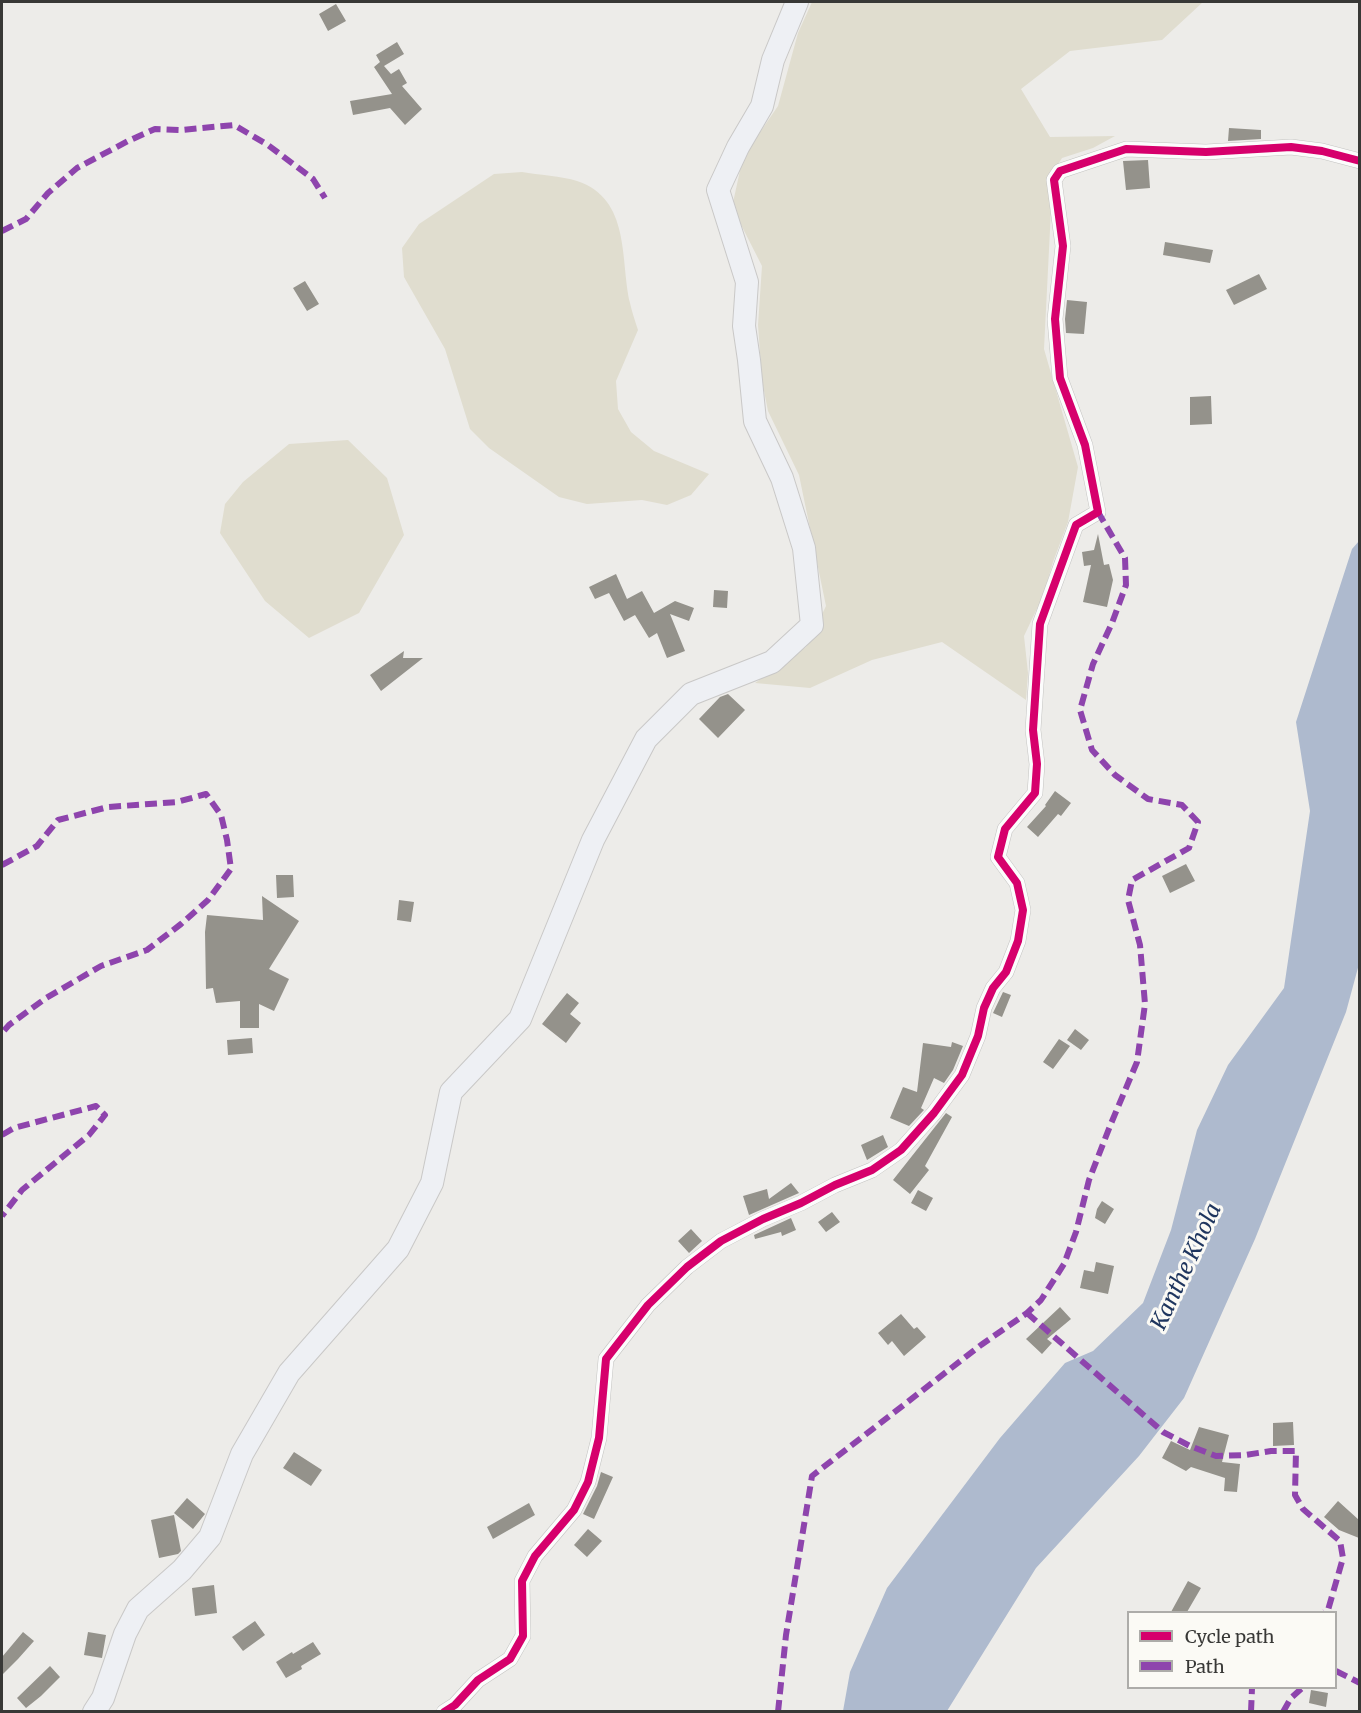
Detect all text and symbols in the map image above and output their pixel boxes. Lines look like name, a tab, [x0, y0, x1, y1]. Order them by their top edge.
water label: Kanthe Khola	[1146, 1200, 1228, 1334]
legend	[1127, 1611, 1337, 1689]
text: Cycle path	[1185, 1625, 1274, 1648]
text: Path	[1185, 1655, 1225, 1678]

